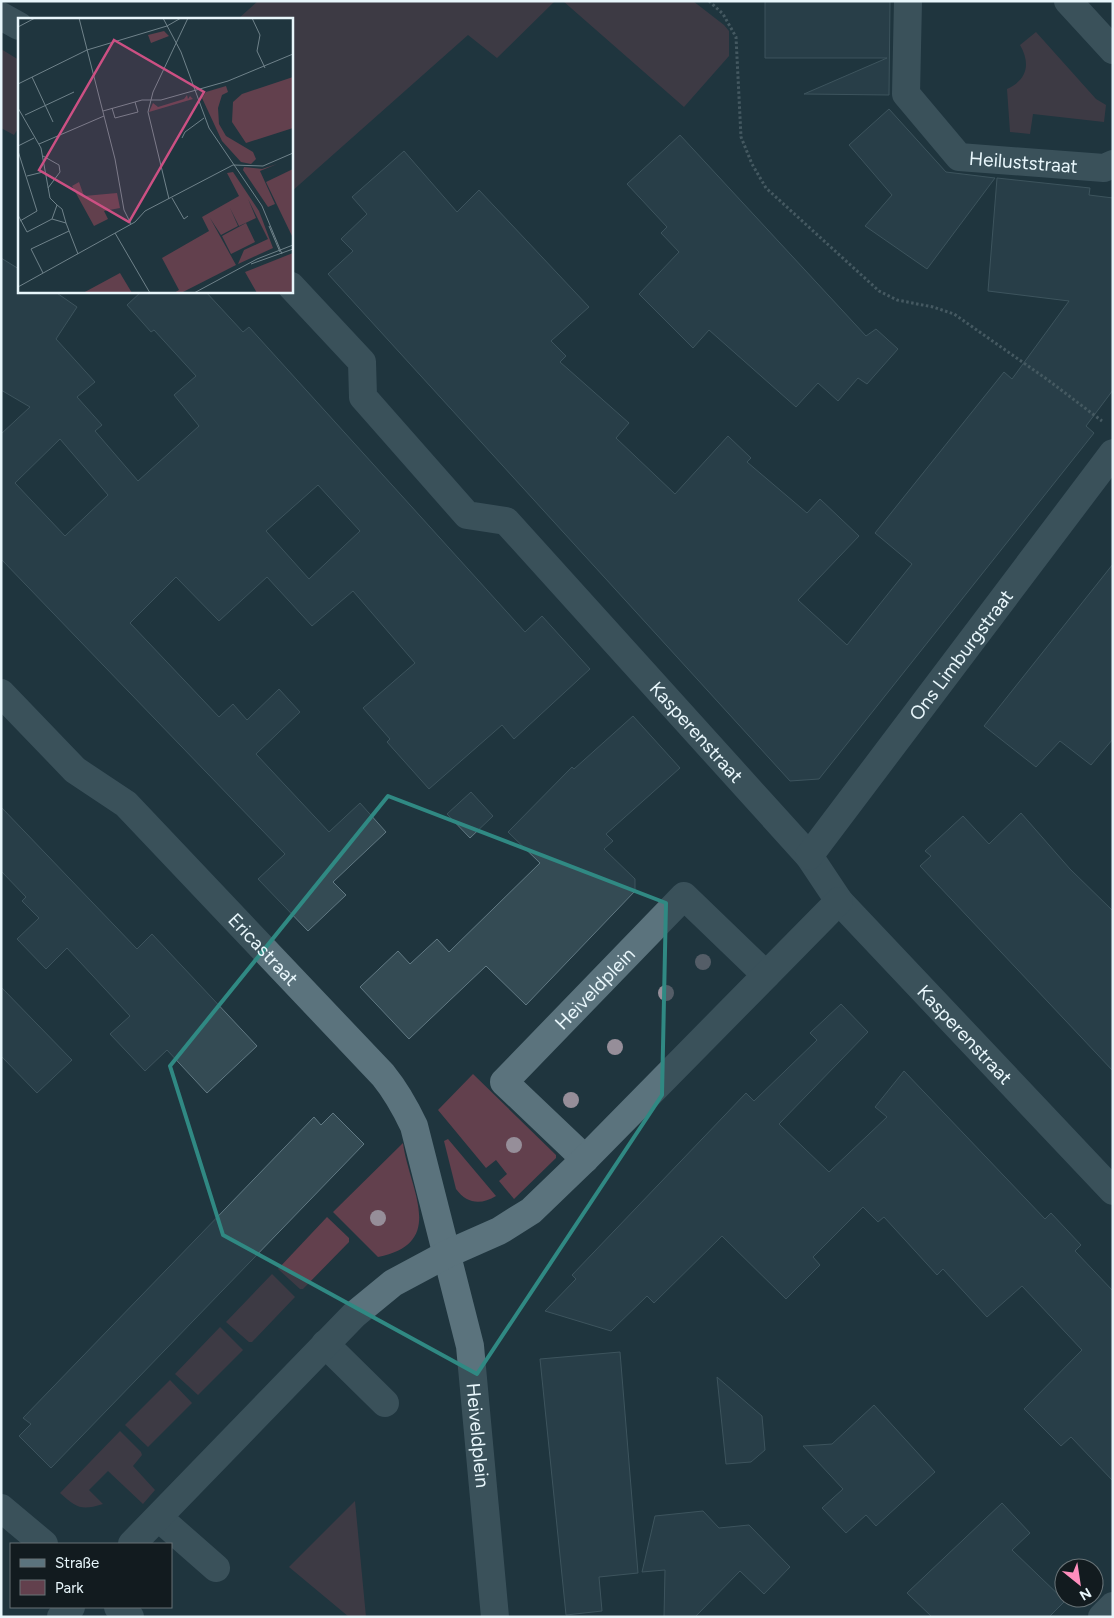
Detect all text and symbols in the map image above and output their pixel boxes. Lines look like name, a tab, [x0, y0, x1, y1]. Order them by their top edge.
inset map	[18, 18, 292, 292]
street label: Heiluststraat	[968, 146, 1079, 177]
street label: Ons Limburgstraat	[904, 585, 1017, 725]
street label: Kasperenstraat	[645, 677, 748, 787]
street label: Ericastraat	[224, 908, 303, 990]
street label: Heiveldplein	[550, 943, 639, 1034]
street label: Kasperenstraat	[913, 980, 1017, 1089]
street label: Heiveldplein	[462, 1382, 495, 1489]
legend	[10, 1543, 172, 1608]
text: Straße	[55, 1554, 99, 1572]
north arrow	[1054, 1558, 1104, 1608]
text: Park	[55, 1579, 84, 1597]
text: N	[1076, 1584, 1094, 1604]

